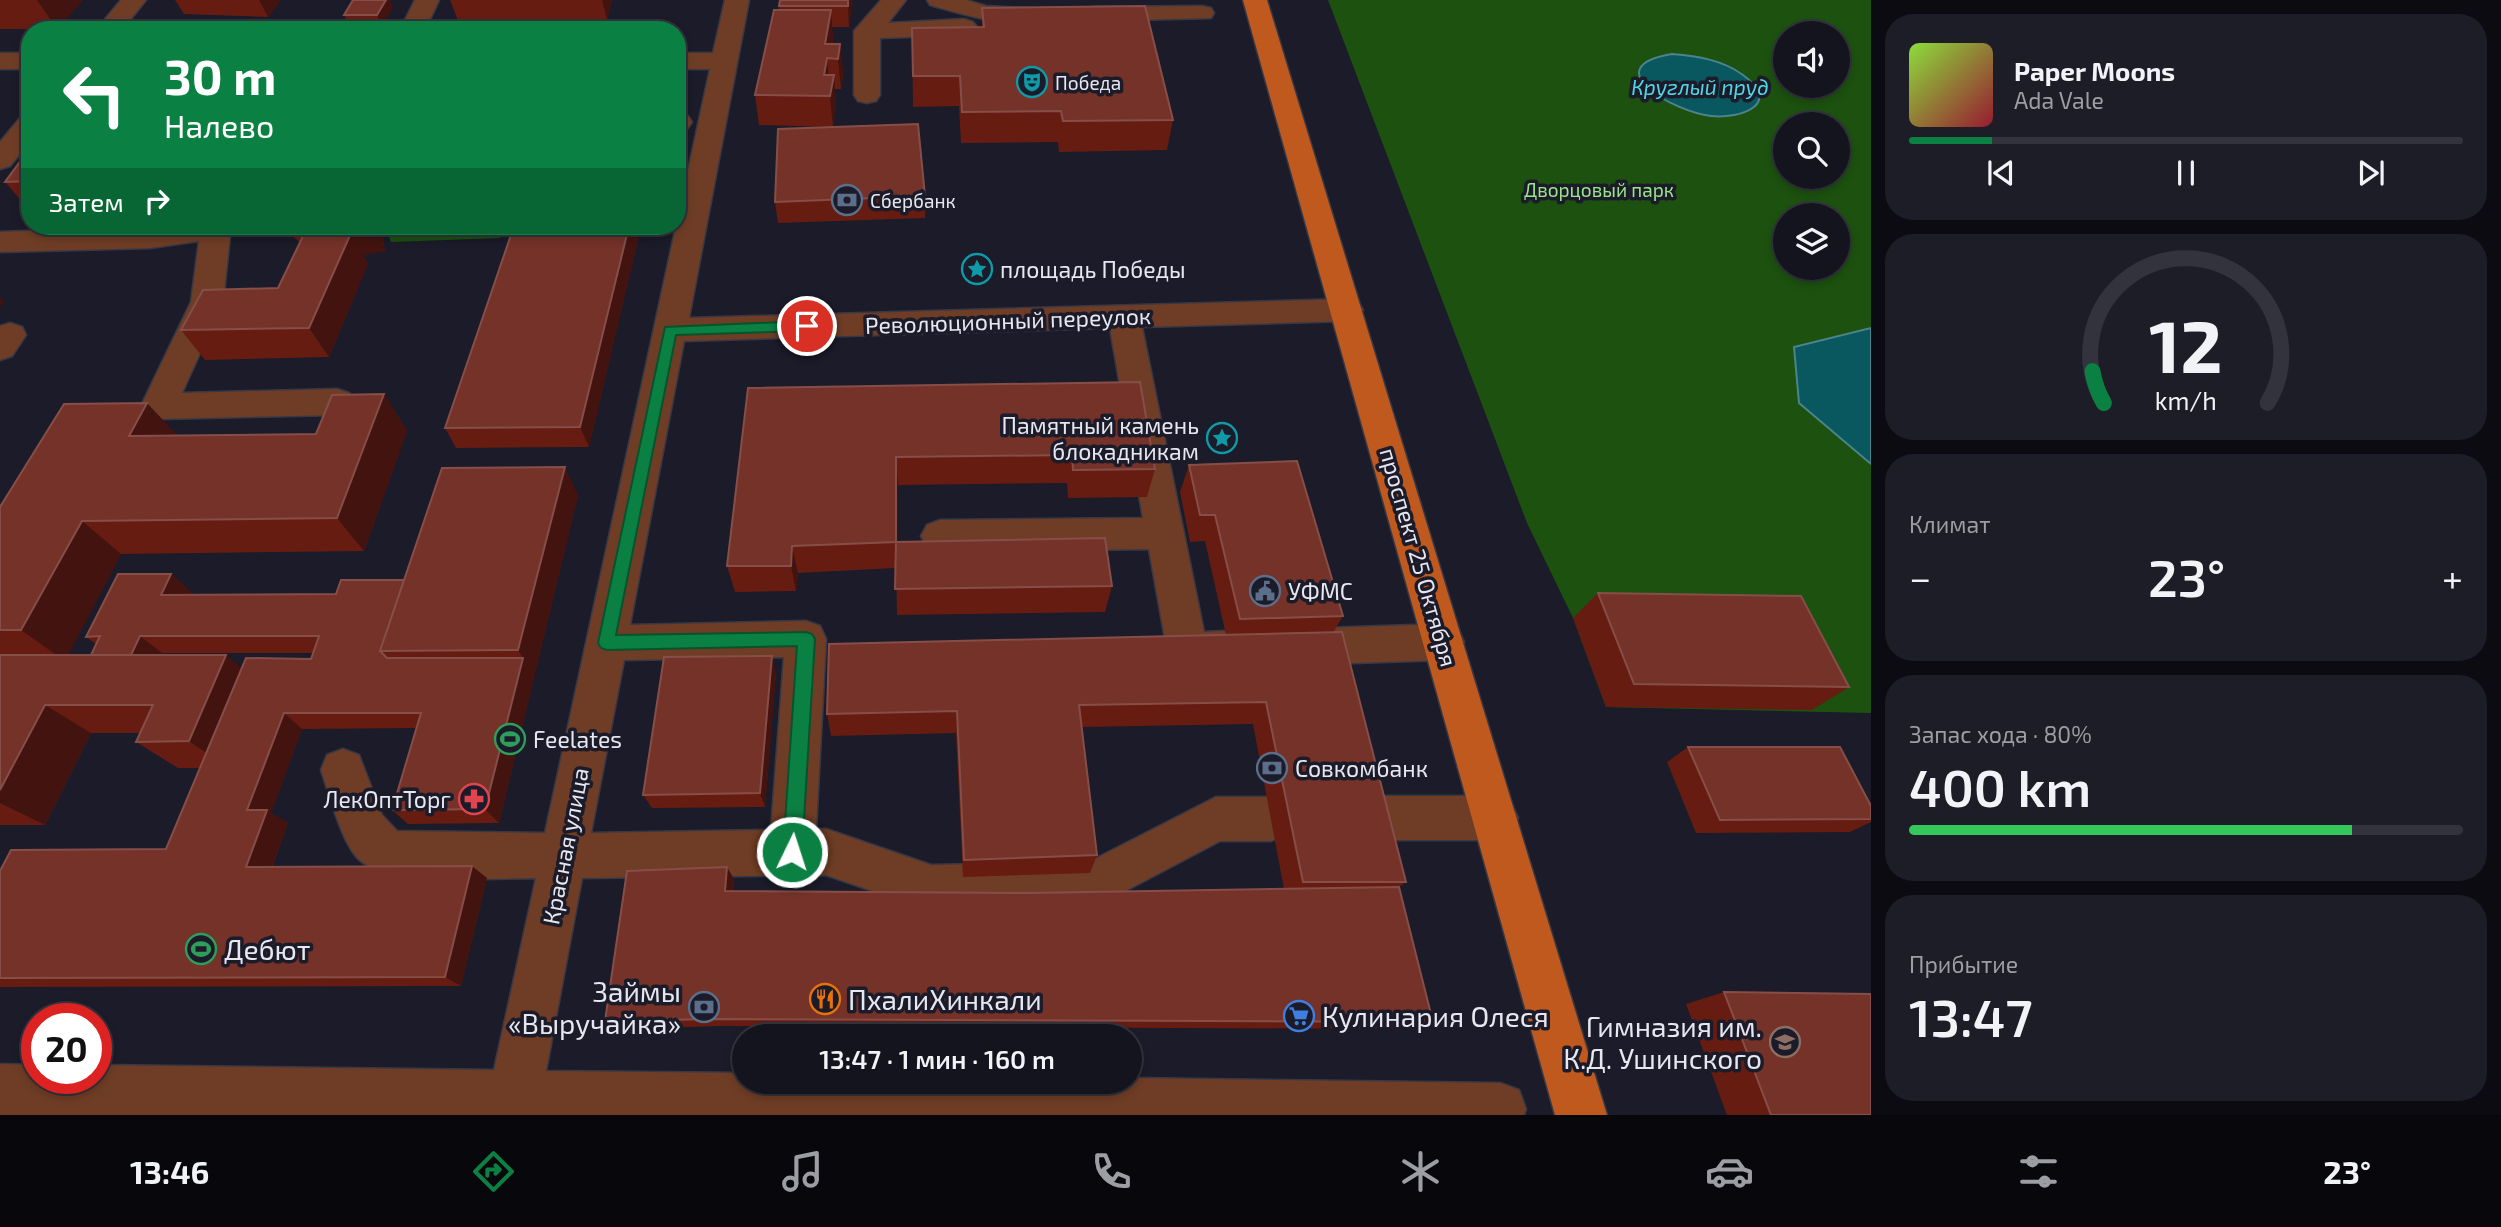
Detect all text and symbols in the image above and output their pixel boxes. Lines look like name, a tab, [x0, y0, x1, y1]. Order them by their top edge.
map controls	[1773, 21, 1850, 280]
button: sound	[1773, 21, 1850, 98]
text: 30 m	[164, 46, 276, 105]
icon: left	[49, 49, 140, 140]
text: Paper Moons	[2014, 55, 2175, 86]
theatre icon: Победа	[1015, 65, 1049, 99]
place label: Победа	[1055, 71, 1121, 94]
water label: Круглый пруд	[1631, 74, 1769, 99]
text: Ada Vale	[2014, 86, 2104, 114]
text: Налево	[164, 106, 274, 144]
button: search	[1773, 112, 1850, 189]
icon: previous	[1982, 154, 2020, 192]
icon: pause	[2167, 154, 2205, 192]
icon: next	[2352, 154, 2390, 192]
park label: Дворцовый парк	[1524, 178, 1674, 201]
icon: right	[138, 182, 176, 220]
bank icon: Сбербанк	[830, 183, 864, 217]
text: Затем	[49, 186, 124, 217]
place label: Сбербанк	[870, 189, 956, 212]
button: layers	[1773, 203, 1850, 280]
place icon: площадь Победы	[960, 252, 994, 286]
place label: площадь Победы	[1000, 255, 1186, 283]
pin	[777, 296, 837, 356]
street label: Революционный переулок	[864, 301, 1152, 340]
text: 12	[2149, 301, 2223, 389]
icon: arrive	[788, 307, 826, 345]
text: km/h	[2155, 385, 2217, 415]
place label: Памятный камень блокадникам	[1002, 411, 1199, 465]
place icon: Памятный камень блокадникам	[1205, 421, 1239, 455]
street label: проспект 25 Октября	[1374, 444, 1464, 670]
text: Климат	[1909, 510, 1990, 538]
text: 23°	[2148, 545, 2225, 607]
text: −	[1909, 554, 1931, 600]
text: +	[2442, 554, 2463, 600]
public building icon: УФМС	[1248, 574, 1282, 608]
place label: УФМС	[1288, 577, 1353, 605]
text: Запас хода · 80%	[1909, 720, 2092, 748]
sports icon: Feelates	[493, 722, 527, 756]
place label: Feelates	[533, 725, 622, 753]
bank icon: Совкомбанк	[1255, 751, 1289, 785]
place label: Совкомбанк	[1295, 754, 1428, 782]
text: 400 km	[1909, 755, 2091, 817]
street label: Красная улица	[536, 765, 595, 927]
pharmacy icon: ЛекОптТорг	[457, 782, 491, 816]
place label: ЛекОптТорг	[323, 785, 451, 813]
position arrow	[755, 815, 829, 889]
sports icon: Дебют	[184, 932, 218, 966]
place label: Дебют	[224, 932, 311, 966]
text: Прибытие	[1909, 950, 2018, 978]
place label: Займы «Выручайка»	[508, 974, 681, 1040]
restaurant icon: ПхалиХинкали	[808, 982, 842, 1016]
place label: ПхалиХинкали	[848, 982, 1042, 1016]
text: 13:47	[1909, 985, 2033, 1047]
bank icon: Займы «Выручайка»	[687, 990, 721, 1024]
supermarket icon: Кулинария Олеся	[1282, 999, 1316, 1033]
place label: Кулинария Олеся	[1322, 999, 1549, 1033]
speed limit sign: 20	[21, 1003, 112, 1094]
place label: Гимназия им. К.Д. Ушинского	[1563, 1009, 1762, 1075]
school or university icon: Гимназия им. К.Д. Ушинского	[1768, 1025, 1802, 1059]
text: 13:47 · 1 мин · 160 m	[819, 1043, 1055, 1074]
icon: directions	[469, 1147, 518, 1196]
icon: music	[778, 1147, 827, 1196]
icon: phone	[1087, 1147, 1136, 1196]
icon: climate	[1396, 1147, 1445, 1196]
icon: car	[1705, 1147, 1754, 1196]
icon: filters	[2014, 1147, 2063, 1196]
text: 13:46	[130, 1152, 209, 1190]
text: 23°	[2323, 1152, 2371, 1190]

